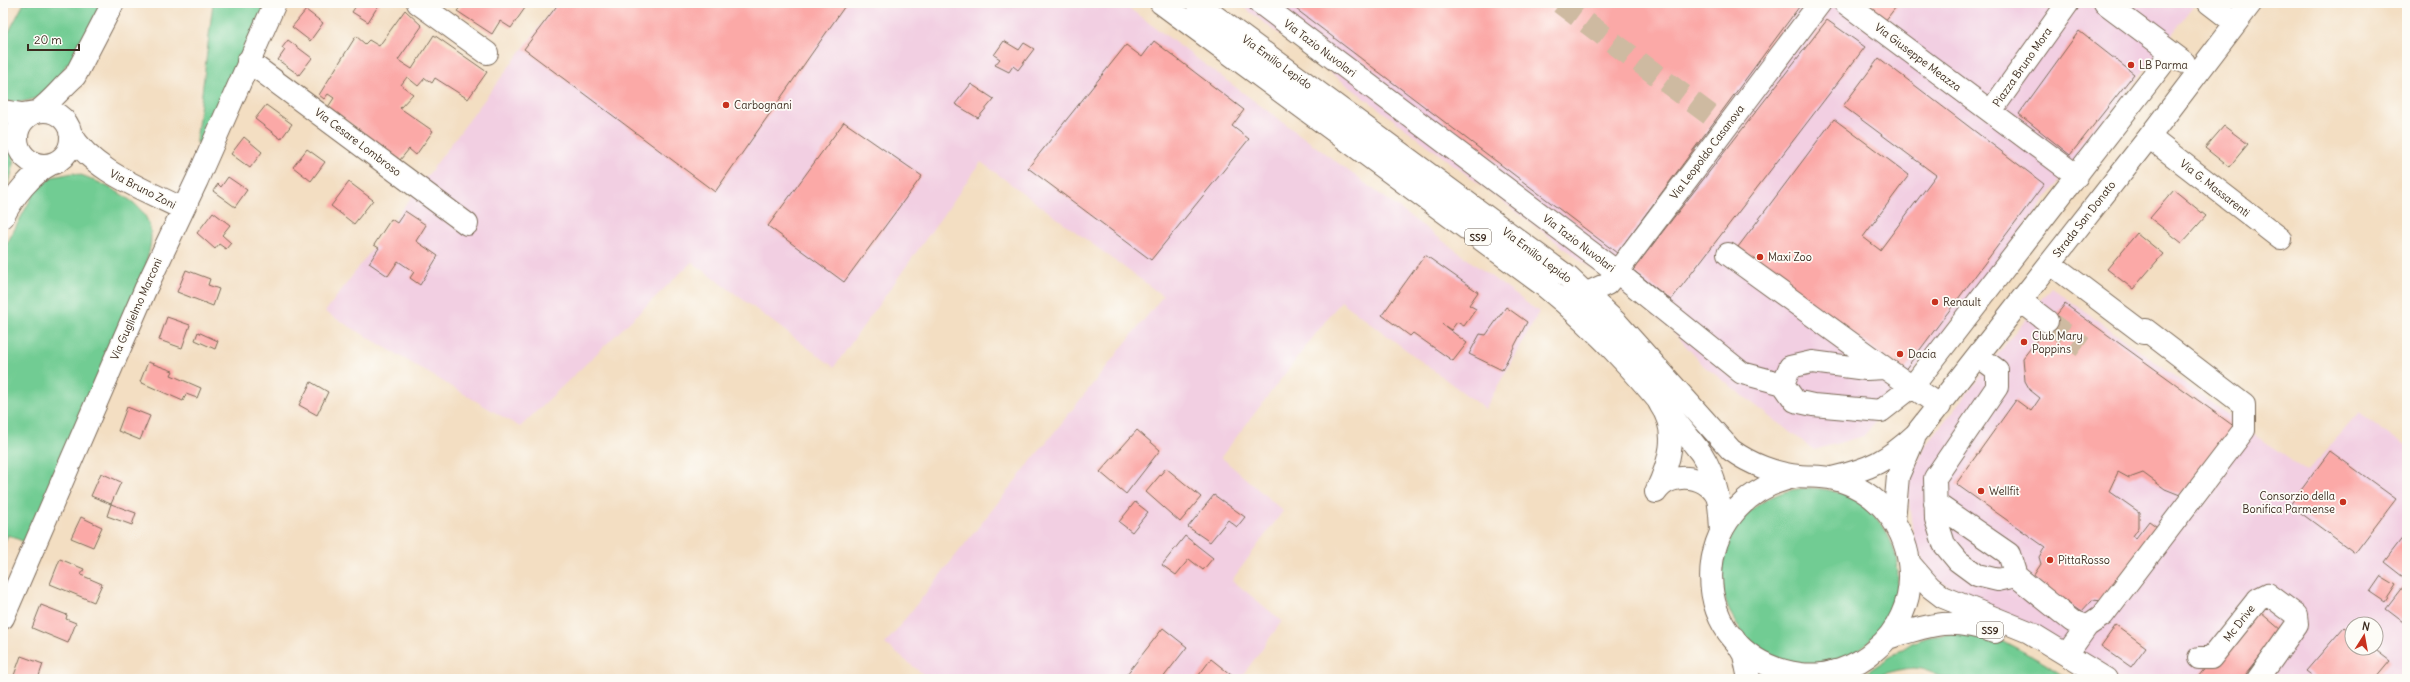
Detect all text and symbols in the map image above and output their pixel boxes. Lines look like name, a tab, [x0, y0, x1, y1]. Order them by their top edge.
street label: Via Tazio Nuvolari	[1281, 16, 1359, 80]
street label: Via Giuseppe Meazza	[1872, 20, 1964, 94]
street label: Piazza Bruno Mora	[1989, 25, 2055, 109]
scale bar	[28, 26, 79, 52]
text: 20 m	[34, 32, 62, 47]
street label: Via Emilio Lepido	[1239, 32, 1315, 92]
place label: LB Parma	[2139, 58, 2188, 72]
marker: LB Parma	[2126, 60, 2136, 70]
place label: Carbognani	[734, 98, 792, 112]
marker: Carbognani	[721, 100, 731, 110]
street label: Via Leopoldo Casanova	[1667, 102, 1747, 202]
street label: Via Cesare Lombroso	[312, 105, 404, 179]
street label: Via G. Massarenti	[2177, 156, 2253, 220]
street label: Via Bruno Zoni	[108, 166, 178, 212]
street label: Strada San Donato	[2050, 178, 2118, 260]
street label: Via Tazio Nuvolari	[1540, 211, 1618, 275]
street label: Via Emilio Lepido	[1499, 224, 1575, 286]
road number: SS9	[1465, 229, 1491, 245]
place label: Maxi Zoo	[1768, 250, 1812, 264]
marker: Maxi Zoo	[1755, 252, 1765, 262]
street label: Via Guglielmo Marconi	[107, 256, 165, 362]
place label: Renault	[1943, 295, 1981, 309]
marker: Renault	[1930, 297, 1940, 307]
place label: Club Mary Poppins	[2032, 329, 2083, 356]
marker: Club Mary Poppins	[2019, 337, 2029, 347]
place label: Dacia	[1908, 347, 1936, 361]
marker: Dacia	[1895, 349, 1905, 359]
place label: Wellfit	[1989, 484, 2020, 498]
marker: Wellfit	[1976, 486, 1986, 496]
place label: Consorzio della Bonifica Parmense	[2242, 489, 2335, 516]
marker: Consorzio della Bonifica Parmense	[2338, 497, 2348, 507]
place label: PittaRosso	[2058, 553, 2110, 567]
marker: PittaRosso	[2045, 555, 2055, 565]
street label: Mc Drive	[2220, 602, 2258, 644]
north arrow	[2344, 616, 2384, 656]
text: N	[2361, 619, 2371, 634]
road number: SS9	[1977, 622, 2003, 638]

